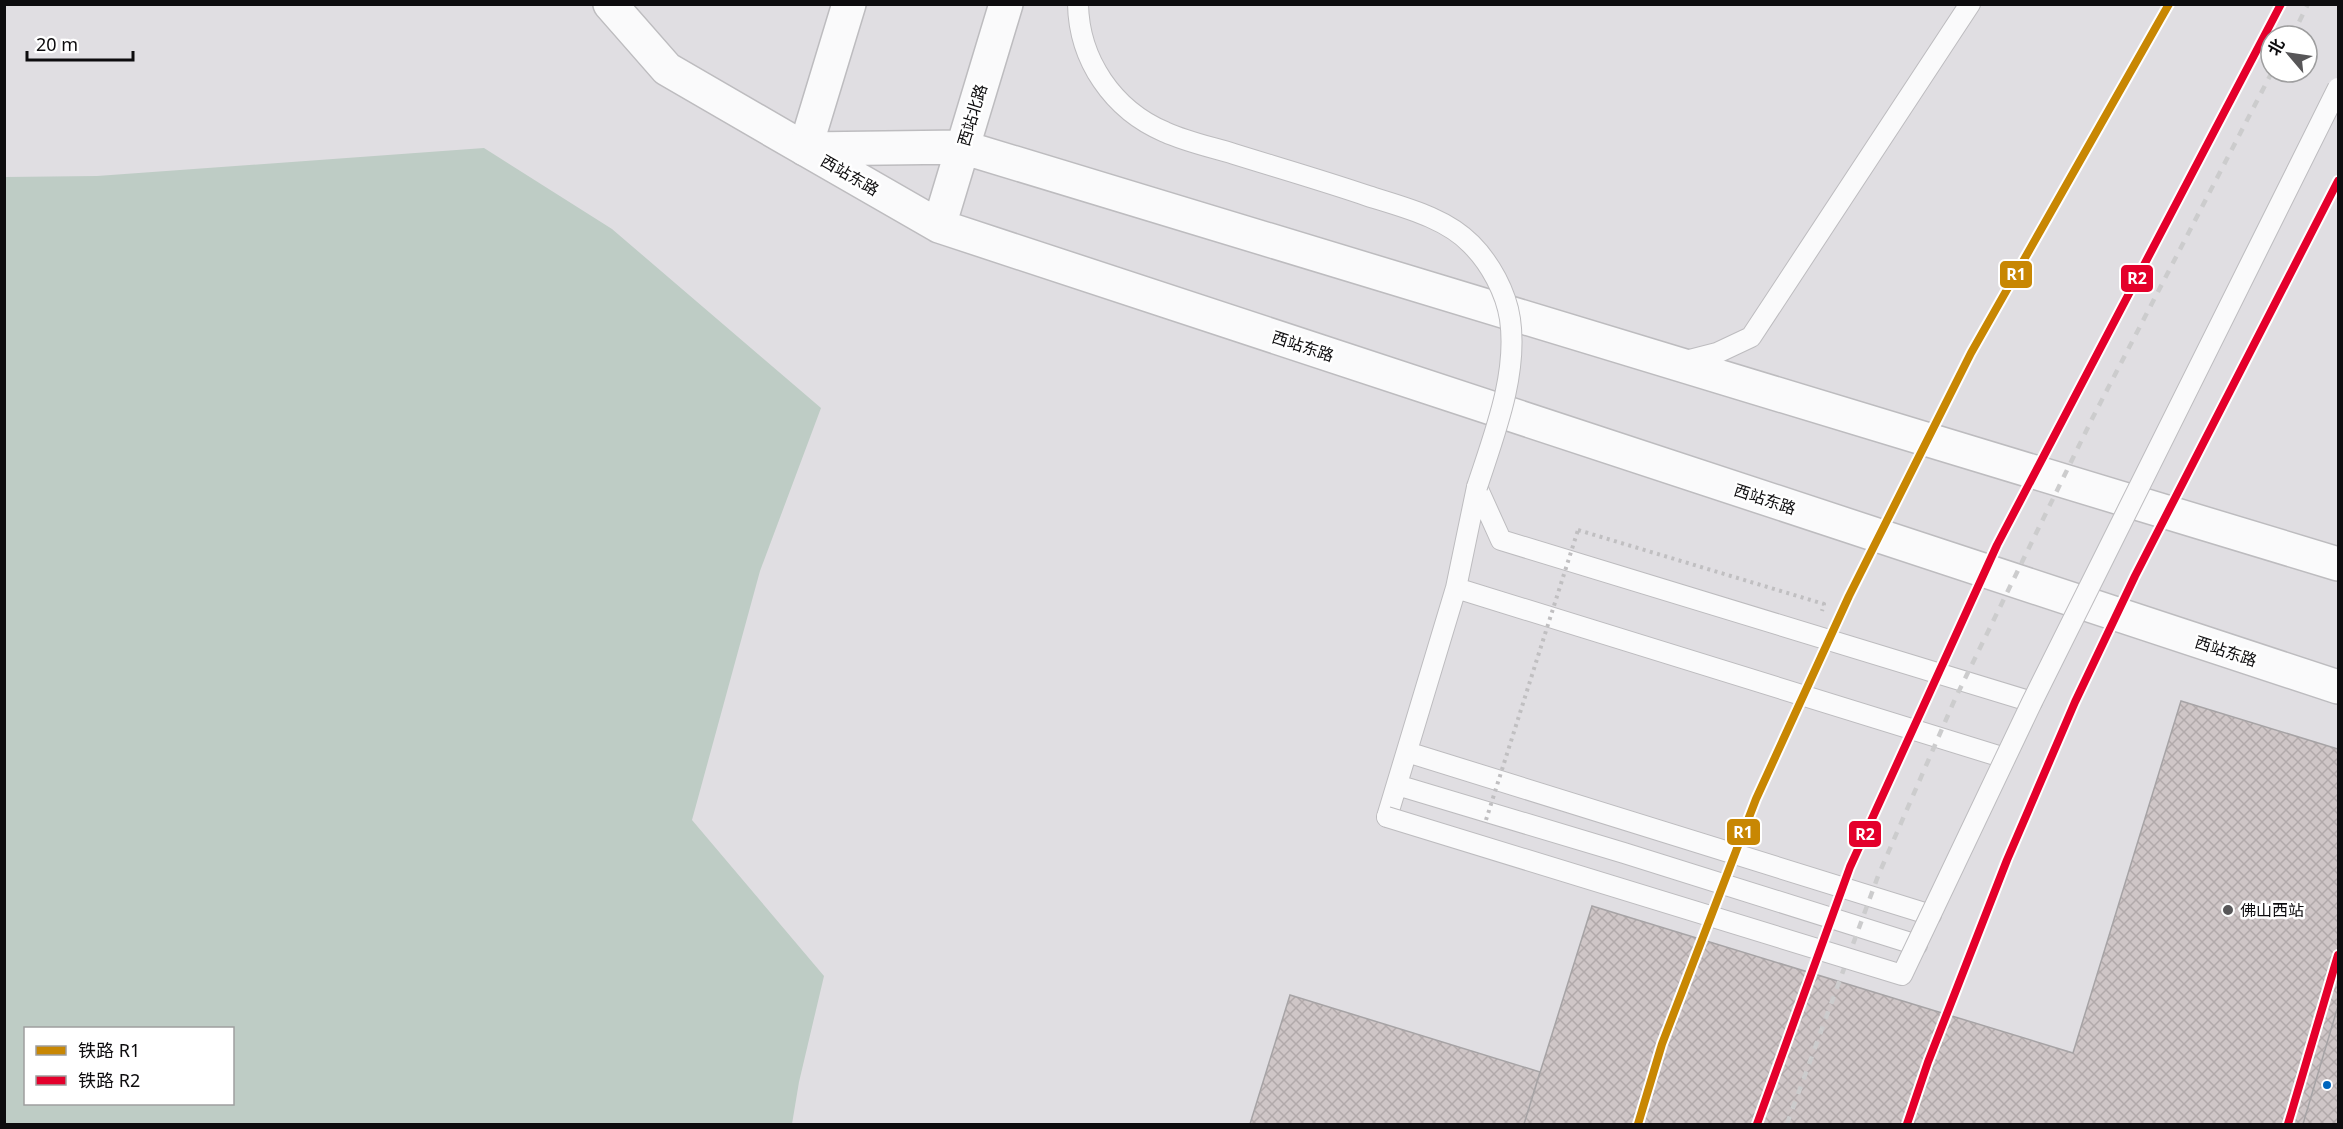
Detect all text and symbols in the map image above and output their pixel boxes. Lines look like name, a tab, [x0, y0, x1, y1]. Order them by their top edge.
scale bar	[27, 24, 134, 62]
north arrow	[2259, 24, 2319, 84]
text: 20 m	[36, 32, 78, 56]
text: 北	[2262, 34, 2289, 59]
street label: 西站北路	[952, 81, 992, 149]
street label: 西站东路	[817, 149, 883, 201]
line badge: R1	[1999, 260, 2033, 289]
text: R1	[2006, 263, 2026, 285]
line badge: R2	[2120, 264, 2154, 293]
text: R2	[2127, 267, 2147, 289]
street label: 西站东路	[1269, 326, 1337, 366]
street label: 西站东路	[1731, 479, 1799, 519]
street label: 西站东路	[2192, 631, 2260, 671]
line badge: R1	[1726, 818, 1761, 846]
line badge: R2	[1848, 820, 1882, 848]
text: R1	[1733, 821, 1753, 843]
text: R2	[1855, 823, 1875, 845]
place label: 佛山西站	[2240, 899, 2304, 921]
marker: 佛山西站	[2221, 903, 2235, 917]
legend	[24, 1027, 234, 1105]
text: 铁路 R1	[78, 1038, 140, 1062]
text: 铁路 R2	[78, 1068, 140, 1092]
unlabelled marker	[2321, 1079, 2333, 1091]

